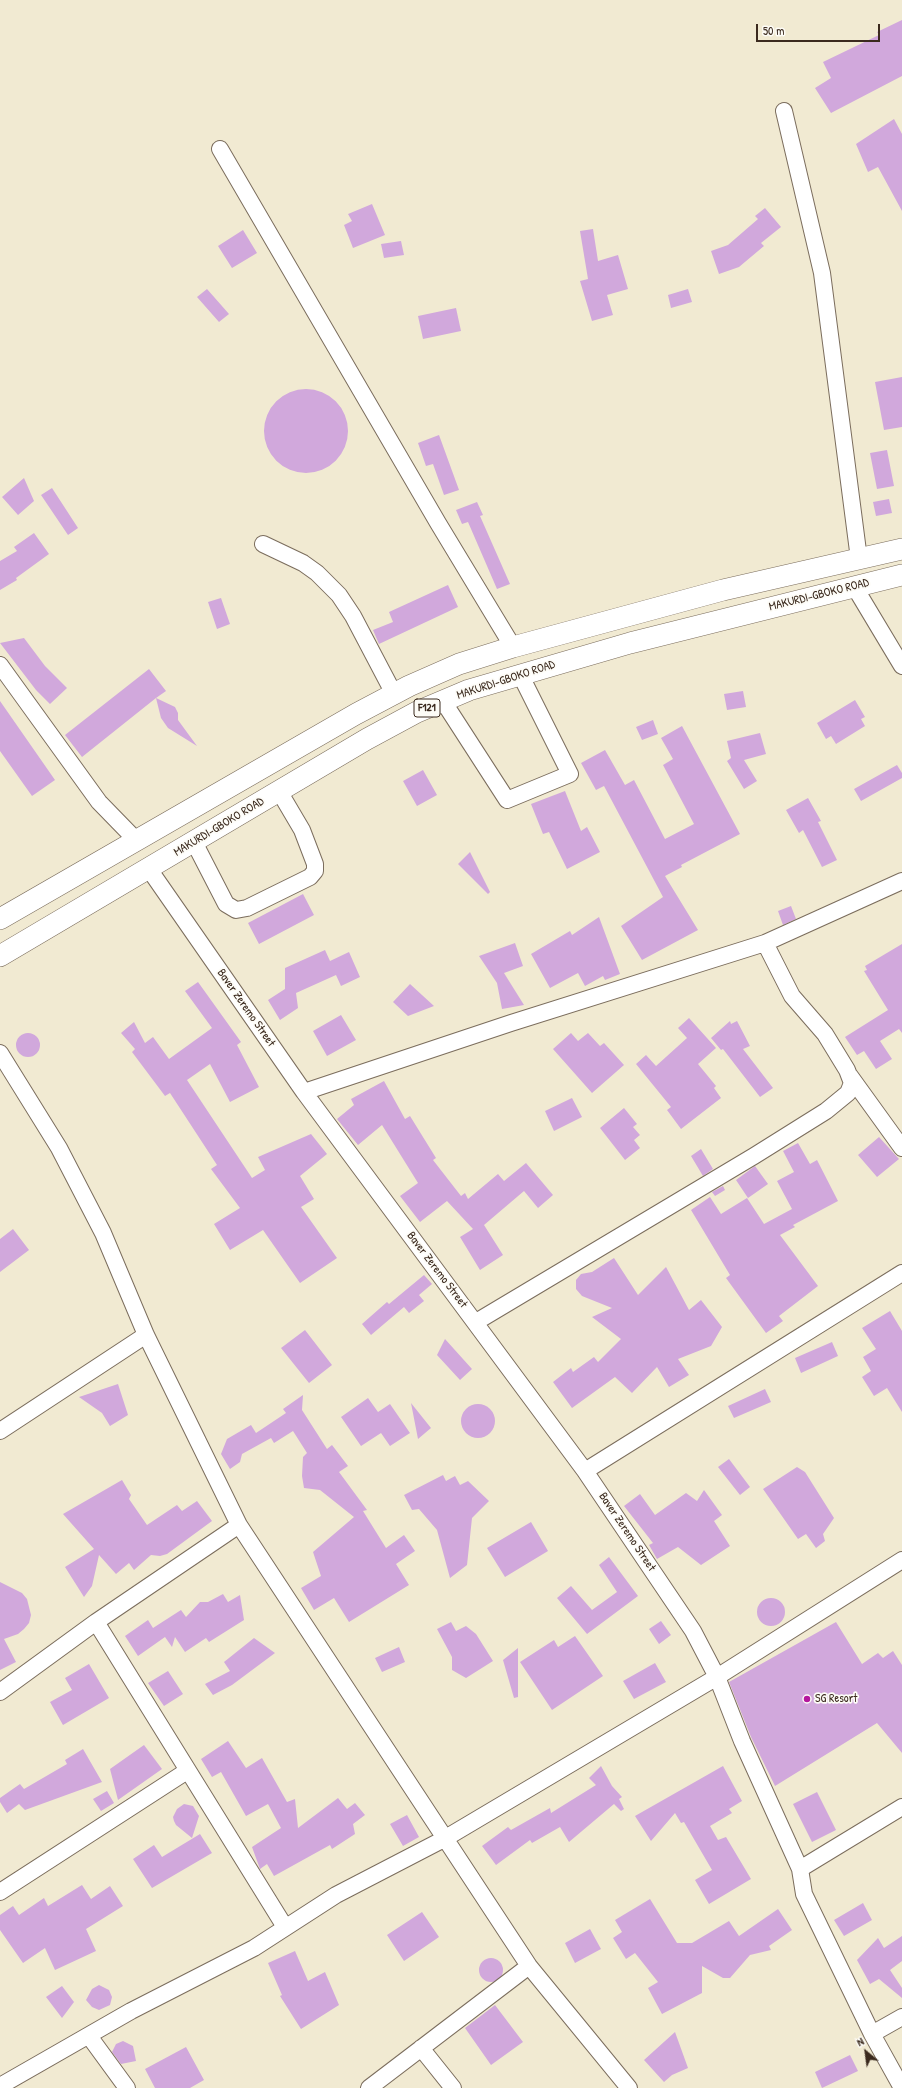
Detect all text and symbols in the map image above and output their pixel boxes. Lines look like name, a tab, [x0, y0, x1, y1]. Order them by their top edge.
scale bar	[758, 16, 882, 42]
text: 50 m	[763, 22, 784, 39]
street label: MAKURDI-GBOKO ROAD	[767, 576, 871, 614]
street label: MAKURDI-GBOKO ROAD	[455, 657, 557, 703]
road number: F121	[414, 699, 440, 717]
street label: MAKURDI-GBOKO ROAD	[171, 794, 267, 860]
street label: Baver Zeremo Street	[214, 966, 278, 1050]
street label: Baver Zeremo Street	[404, 1229, 470, 1311]
street label: Baver Zeremo Street	[595, 1490, 659, 1574]
place label: SG Resort	[815, 1692, 857, 1706]
marker: SG Resort	[802, 1694, 812, 1704]
north arrow	[846, 2032, 886, 2072]
text: N	[854, 2034, 866, 2049]

